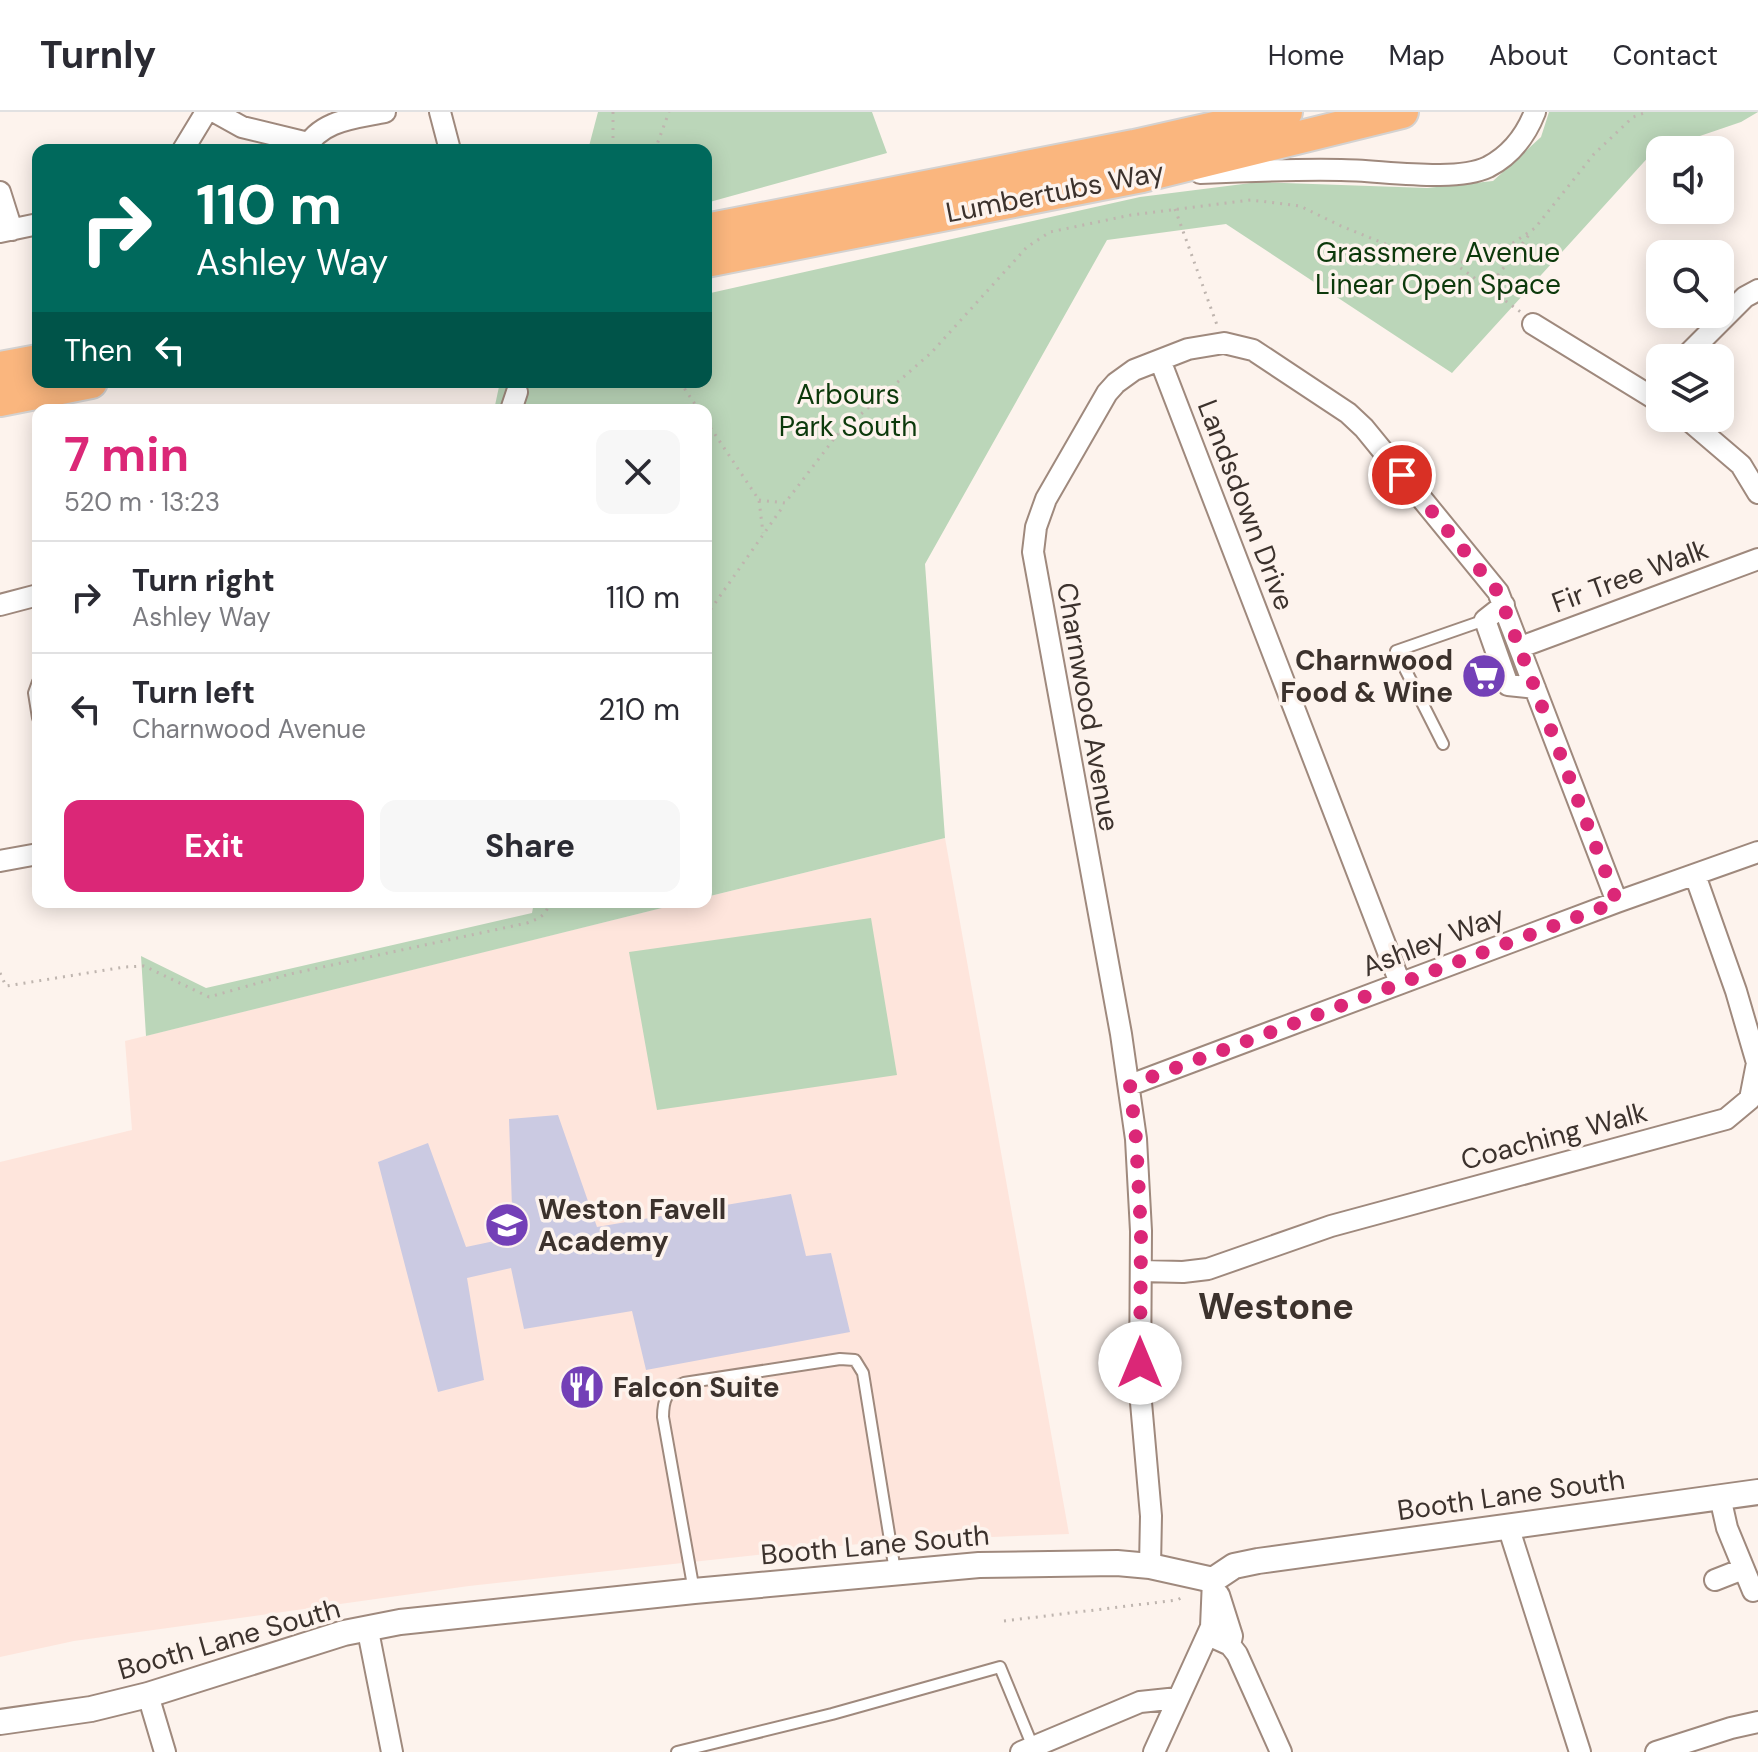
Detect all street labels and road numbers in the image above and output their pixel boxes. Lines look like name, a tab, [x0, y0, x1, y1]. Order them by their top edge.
street label: Lumbertubs Way	[943, 153, 1167, 231]
street label: Landsdown Drive	[1189, 395, 1303, 615]
street label: Fir Tree Walk	[1547, 531, 1713, 621]
street label: Charnwood Avenue	[1048, 580, 1128, 834]
street label: Ashley Way	[1357, 897, 1509, 985]
street label: Coaching Walk	[1457, 1093, 1651, 1179]
street label: Booth Lane South	[1395, 1461, 1627, 1529]
street label: Booth Lane South	[759, 1517, 991, 1573]
street label: Booth Lane South	[114, 1590, 344, 1688]

